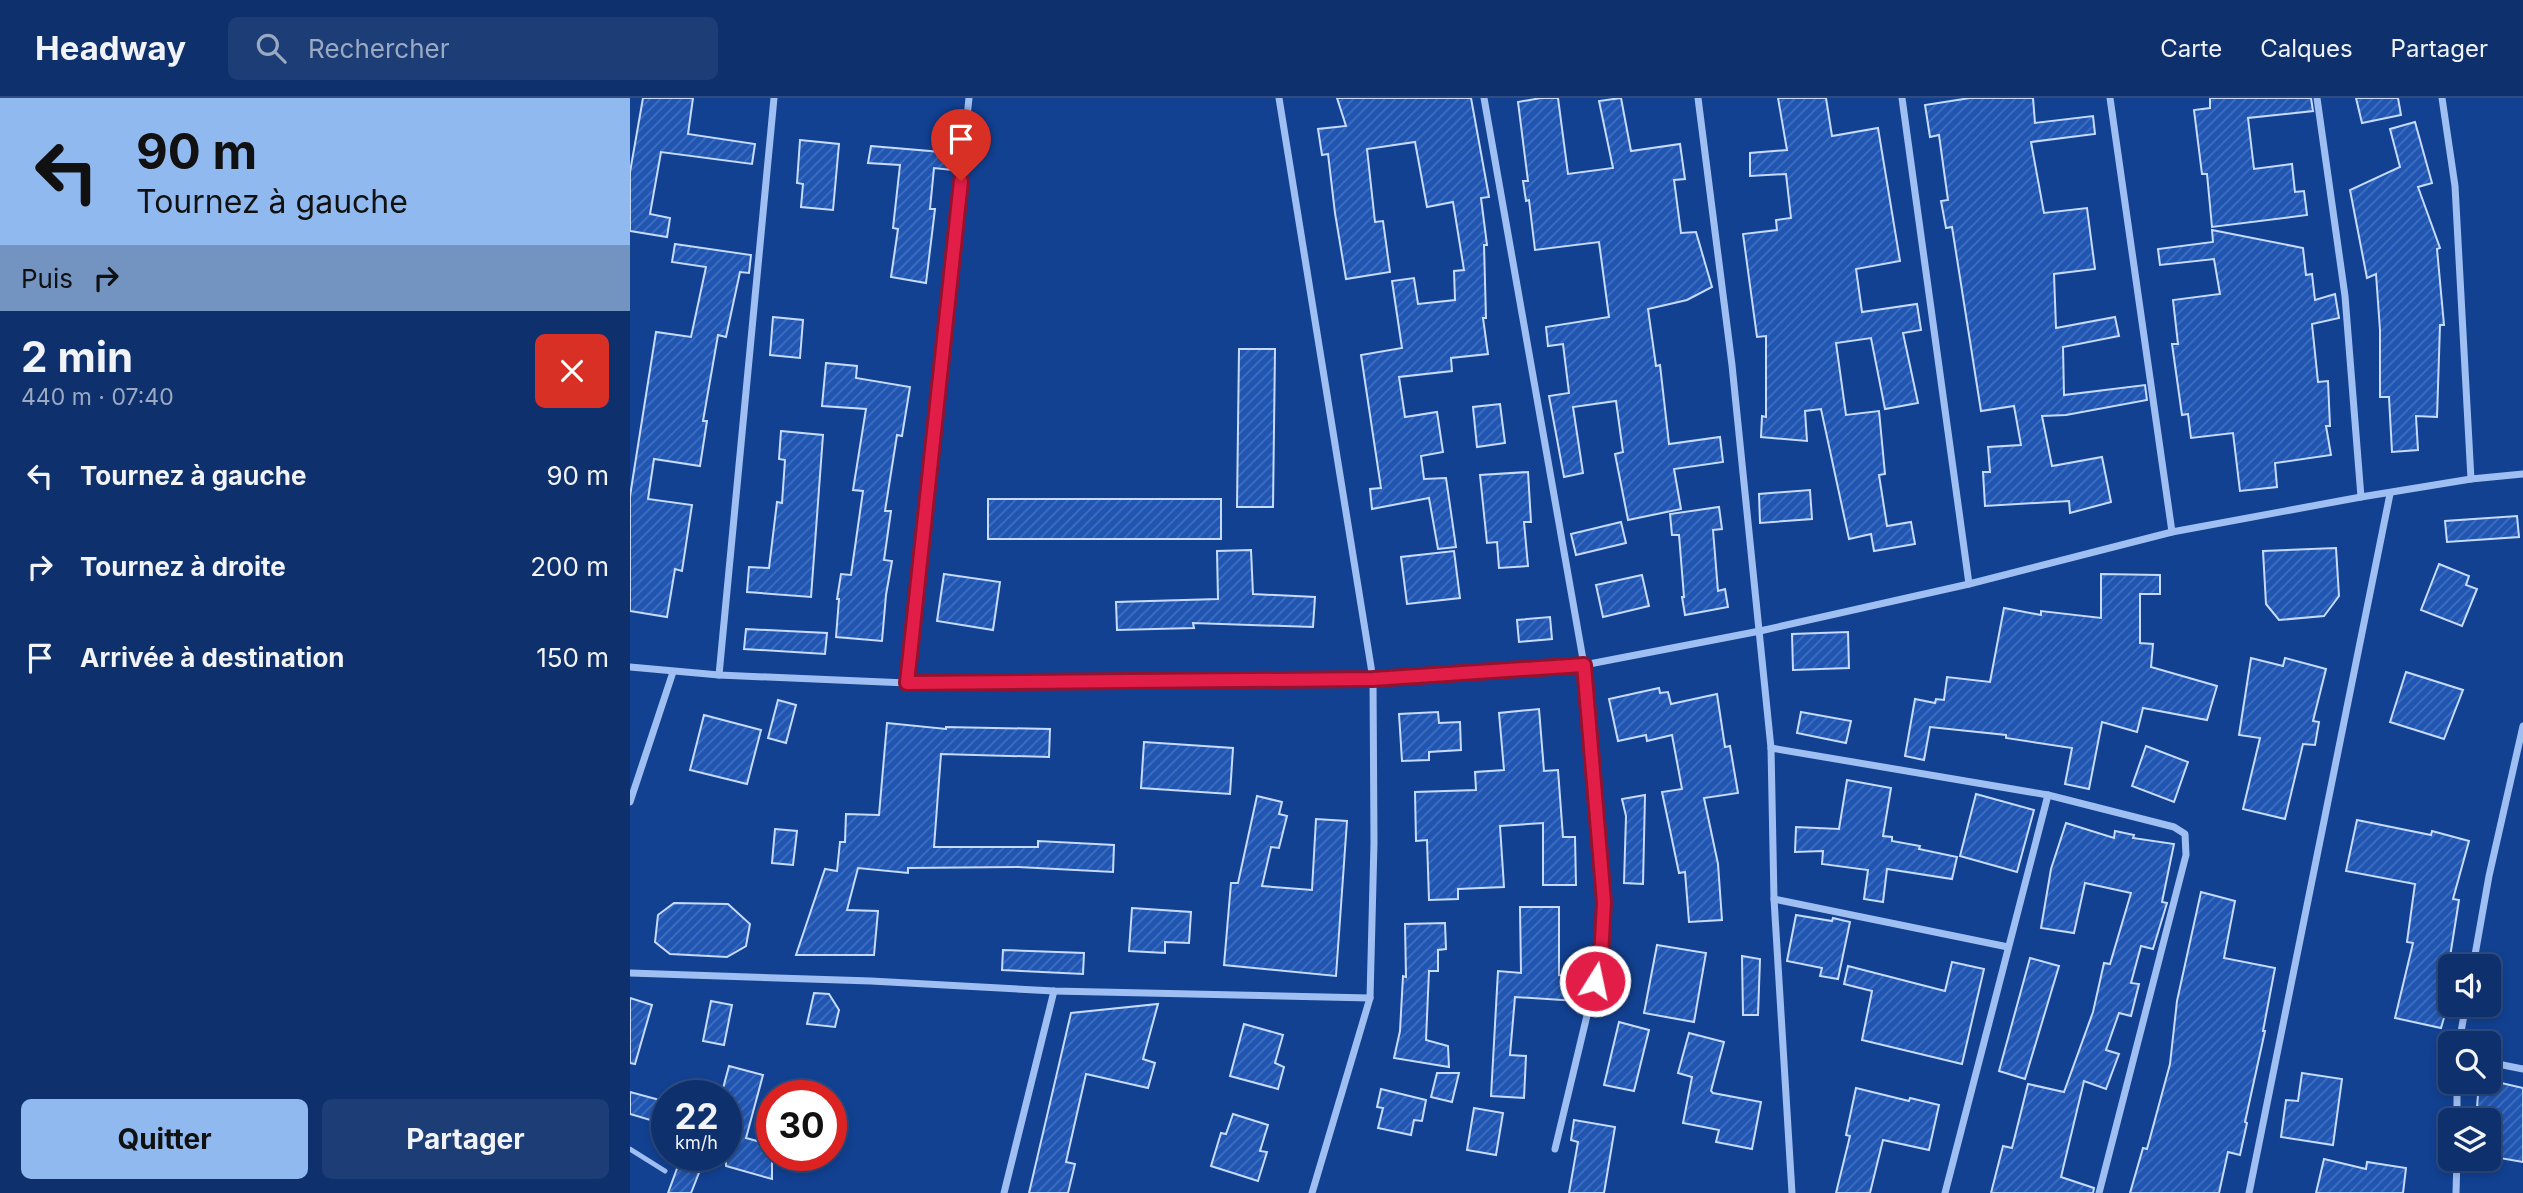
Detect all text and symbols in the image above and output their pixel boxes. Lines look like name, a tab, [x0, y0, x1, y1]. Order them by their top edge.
search box	[228, 17, 718, 80]
text: Headway	[35, 28, 186, 68]
icon: search	[252, 29, 290, 67]
text: Rechercher	[308, 33, 449, 64]
text: Carte	[2160, 34, 2222, 63]
text: Calques	[2260, 34, 2353, 63]
text: Partager	[2391, 34, 2488, 63]
pin	[931, 109, 991, 181]
icon: arrive	[942, 120, 980, 158]
text: 90 m	[136, 122, 257, 181]
icon: left	[21, 126, 112, 217]
text: Tournez à gauche	[136, 182, 408, 221]
icon: right	[87, 259, 125, 297]
text: Puis	[21, 263, 73, 294]
text: 2 min	[21, 331, 133, 382]
button: close	[535, 334, 609, 408]
text: 440 m · 07:40	[21, 383, 174, 411]
icon: left	[21, 457, 59, 495]
text: Tournez à gauche	[80, 460, 306, 491]
text: 90 m	[546, 460, 609, 491]
icon: right	[21, 548, 59, 586]
text: Tournez à droite	[80, 551, 286, 582]
text: 200 m	[530, 551, 609, 582]
icon: arrive	[21, 639, 59, 677]
text: Arrivée à destination	[80, 642, 345, 673]
text: 150 m	[536, 642, 609, 673]
position arrow	[1558, 944, 1632, 1018]
map controls	[2438, 954, 2501, 1171]
button: sound	[2438, 954, 2501, 1017]
button: search	[2438, 1031, 2501, 1094]
speed limit sign: 30	[756, 1080, 847, 1171]
text: 22	[674, 1095, 719, 1137]
button: Quitter	[21, 1099, 308, 1179]
button: Partager	[322, 1099, 609, 1179]
button: layers	[2438, 1108, 2501, 1171]
text: km/h	[675, 1132, 718, 1153]

